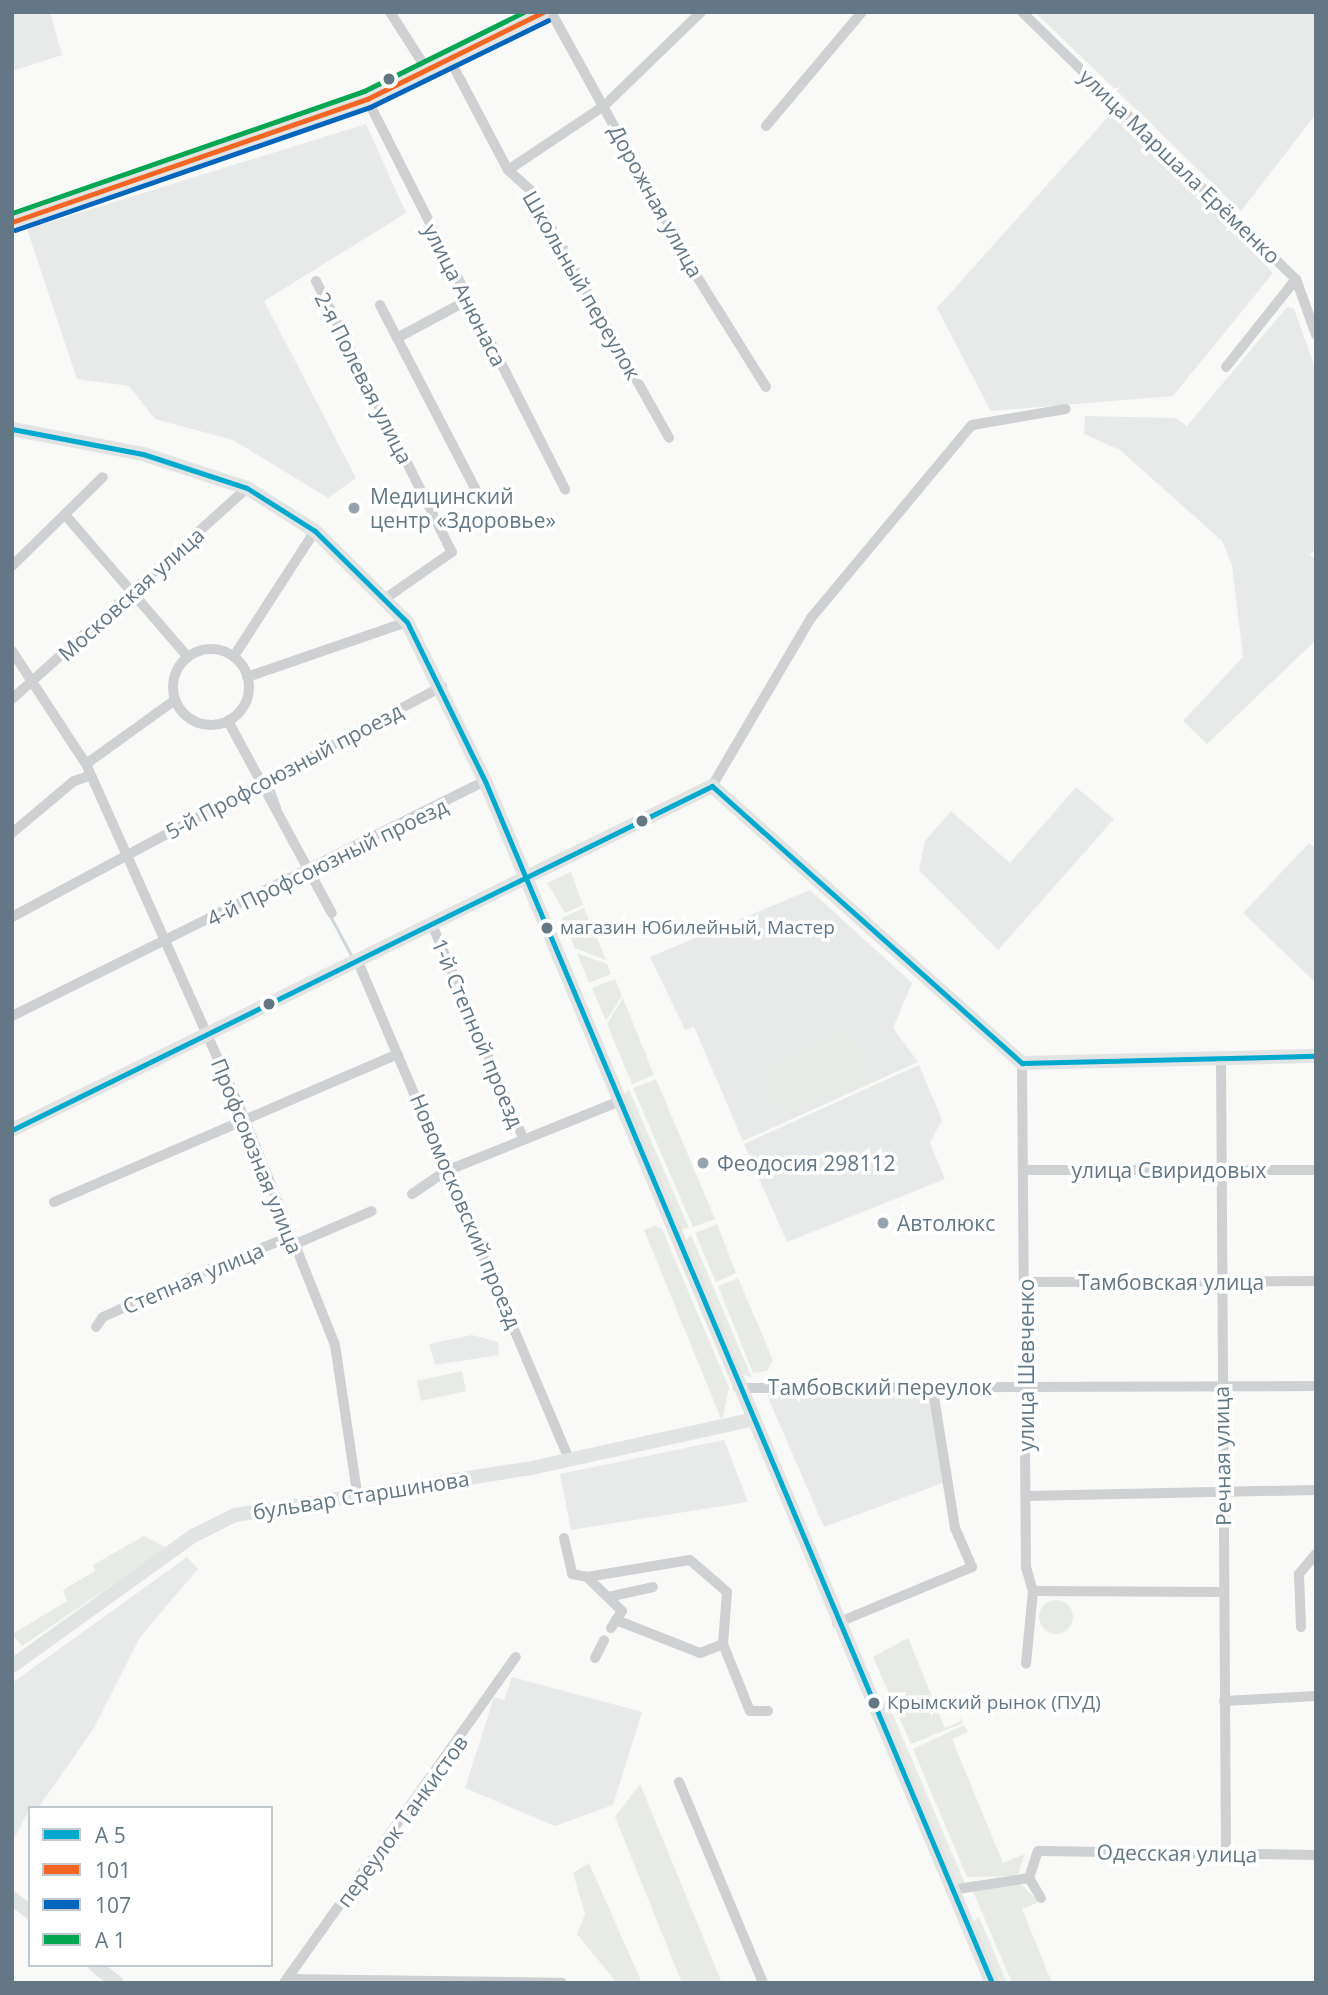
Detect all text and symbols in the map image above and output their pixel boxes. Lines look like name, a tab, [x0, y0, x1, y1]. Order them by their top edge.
street label: улица Маршала Ерёменко	[1074, 63, 1286, 269]
unlabelled marker	[382, 72, 396, 86]
street label: Дорожная улица	[604, 120, 708, 282]
street label: Школьный переулок	[518, 186, 646, 384]
street label: улица Анюнаса	[418, 219, 512, 371]
street label: 2-я Полевая улица	[310, 288, 418, 468]
place label: Медицинский центр «Здоровье»	[370, 483, 556, 533]
marker: Медицинский центр «Здоровье»	[344, 498, 364, 518]
street label: Московская улица	[53, 522, 209, 666]
street label: 5-й Профсоюзный проезд	[161, 698, 407, 844]
street label: 4-й Профсоюзный проезд	[203, 793, 451, 931]
unlabelled marker	[635, 814, 649, 828]
place label: магазин Юбилейный, Мастер	[560, 917, 835, 939]
marker: магазин Юбилейный, Мастер	[540, 921, 554, 935]
street label: 1-й Степной проезд	[427, 935, 529, 1131]
unlabelled marker	[262, 997, 276, 1011]
street label: Профсоюзная улица	[206, 1054, 308, 1258]
street label: Новомосковский проезд	[405, 1090, 527, 1332]
place label: Феодосия 298112	[717, 1150, 895, 1176]
marker: Феодосия 298112	[695, 1155, 711, 1171]
street label: улица Свиридовых	[1072, 1157, 1266, 1183]
place label: Автолюкс	[897, 1210, 995, 1236]
marker: Автолюкс	[875, 1215, 891, 1231]
street label: Степная улица	[119, 1237, 267, 1319]
street label: Тамбовская улица	[1078, 1269, 1264, 1295]
street label: улица Шевченко	[1013, 1279, 1039, 1451]
street label: Тамбовский переулок	[768, 1374, 992, 1400]
street label: Речная улица	[1208, 1386, 1236, 1526]
street label: бульвар Старшинова	[251, 1465, 471, 1525]
place label: Крымский рынок (ПУД)	[887, 1692, 1101, 1714]
marker: Крымский рынок (ПУД)	[867, 1696, 881, 1710]
street label: переулок Танкистов	[331, 1730, 473, 1912]
legend	[28, 1806, 273, 1967]
text: A 5	[95, 1821, 126, 1849]
street label: Одесская улица	[1096, 1839, 1258, 1867]
text: 101	[95, 1856, 131, 1884]
text: 107	[95, 1891, 131, 1919]
text: A 1	[95, 1926, 126, 1954]

